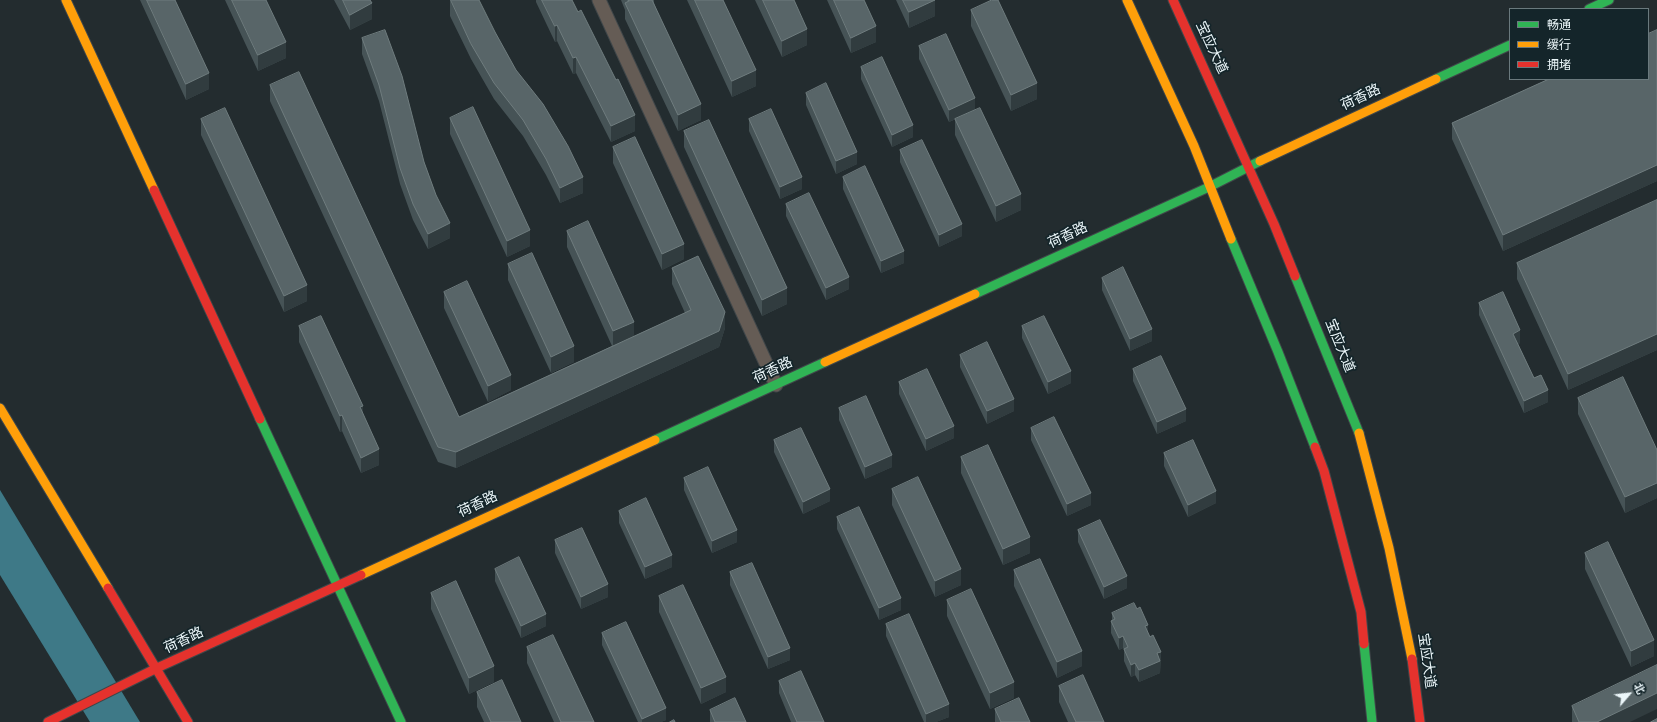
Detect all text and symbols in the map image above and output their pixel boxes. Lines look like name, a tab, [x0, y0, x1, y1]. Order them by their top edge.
legend	[1509, 8, 1649, 80]
text: 畅通	[1547, 16, 1571, 34]
street label: 宝应大道	[1192, 19, 1230, 77]
text: 缓行	[1547, 36, 1571, 54]
text: 拥堵	[1547, 56, 1571, 74]
street label: 荷香路	[1338, 82, 1384, 114]
street label: 荷香路	[1045, 220, 1091, 252]
street label: 宝应大道	[1321, 317, 1357, 375]
street label: 荷香路	[750, 355, 796, 387]
street label: 荷香路	[455, 489, 501, 521]
street label: 荷香路	[161, 625, 207, 657]
street label: 宝应大道	[1414, 632, 1438, 690]
north arrow	[1609, 674, 1649, 714]
text: 北	[1630, 680, 1649, 697]

